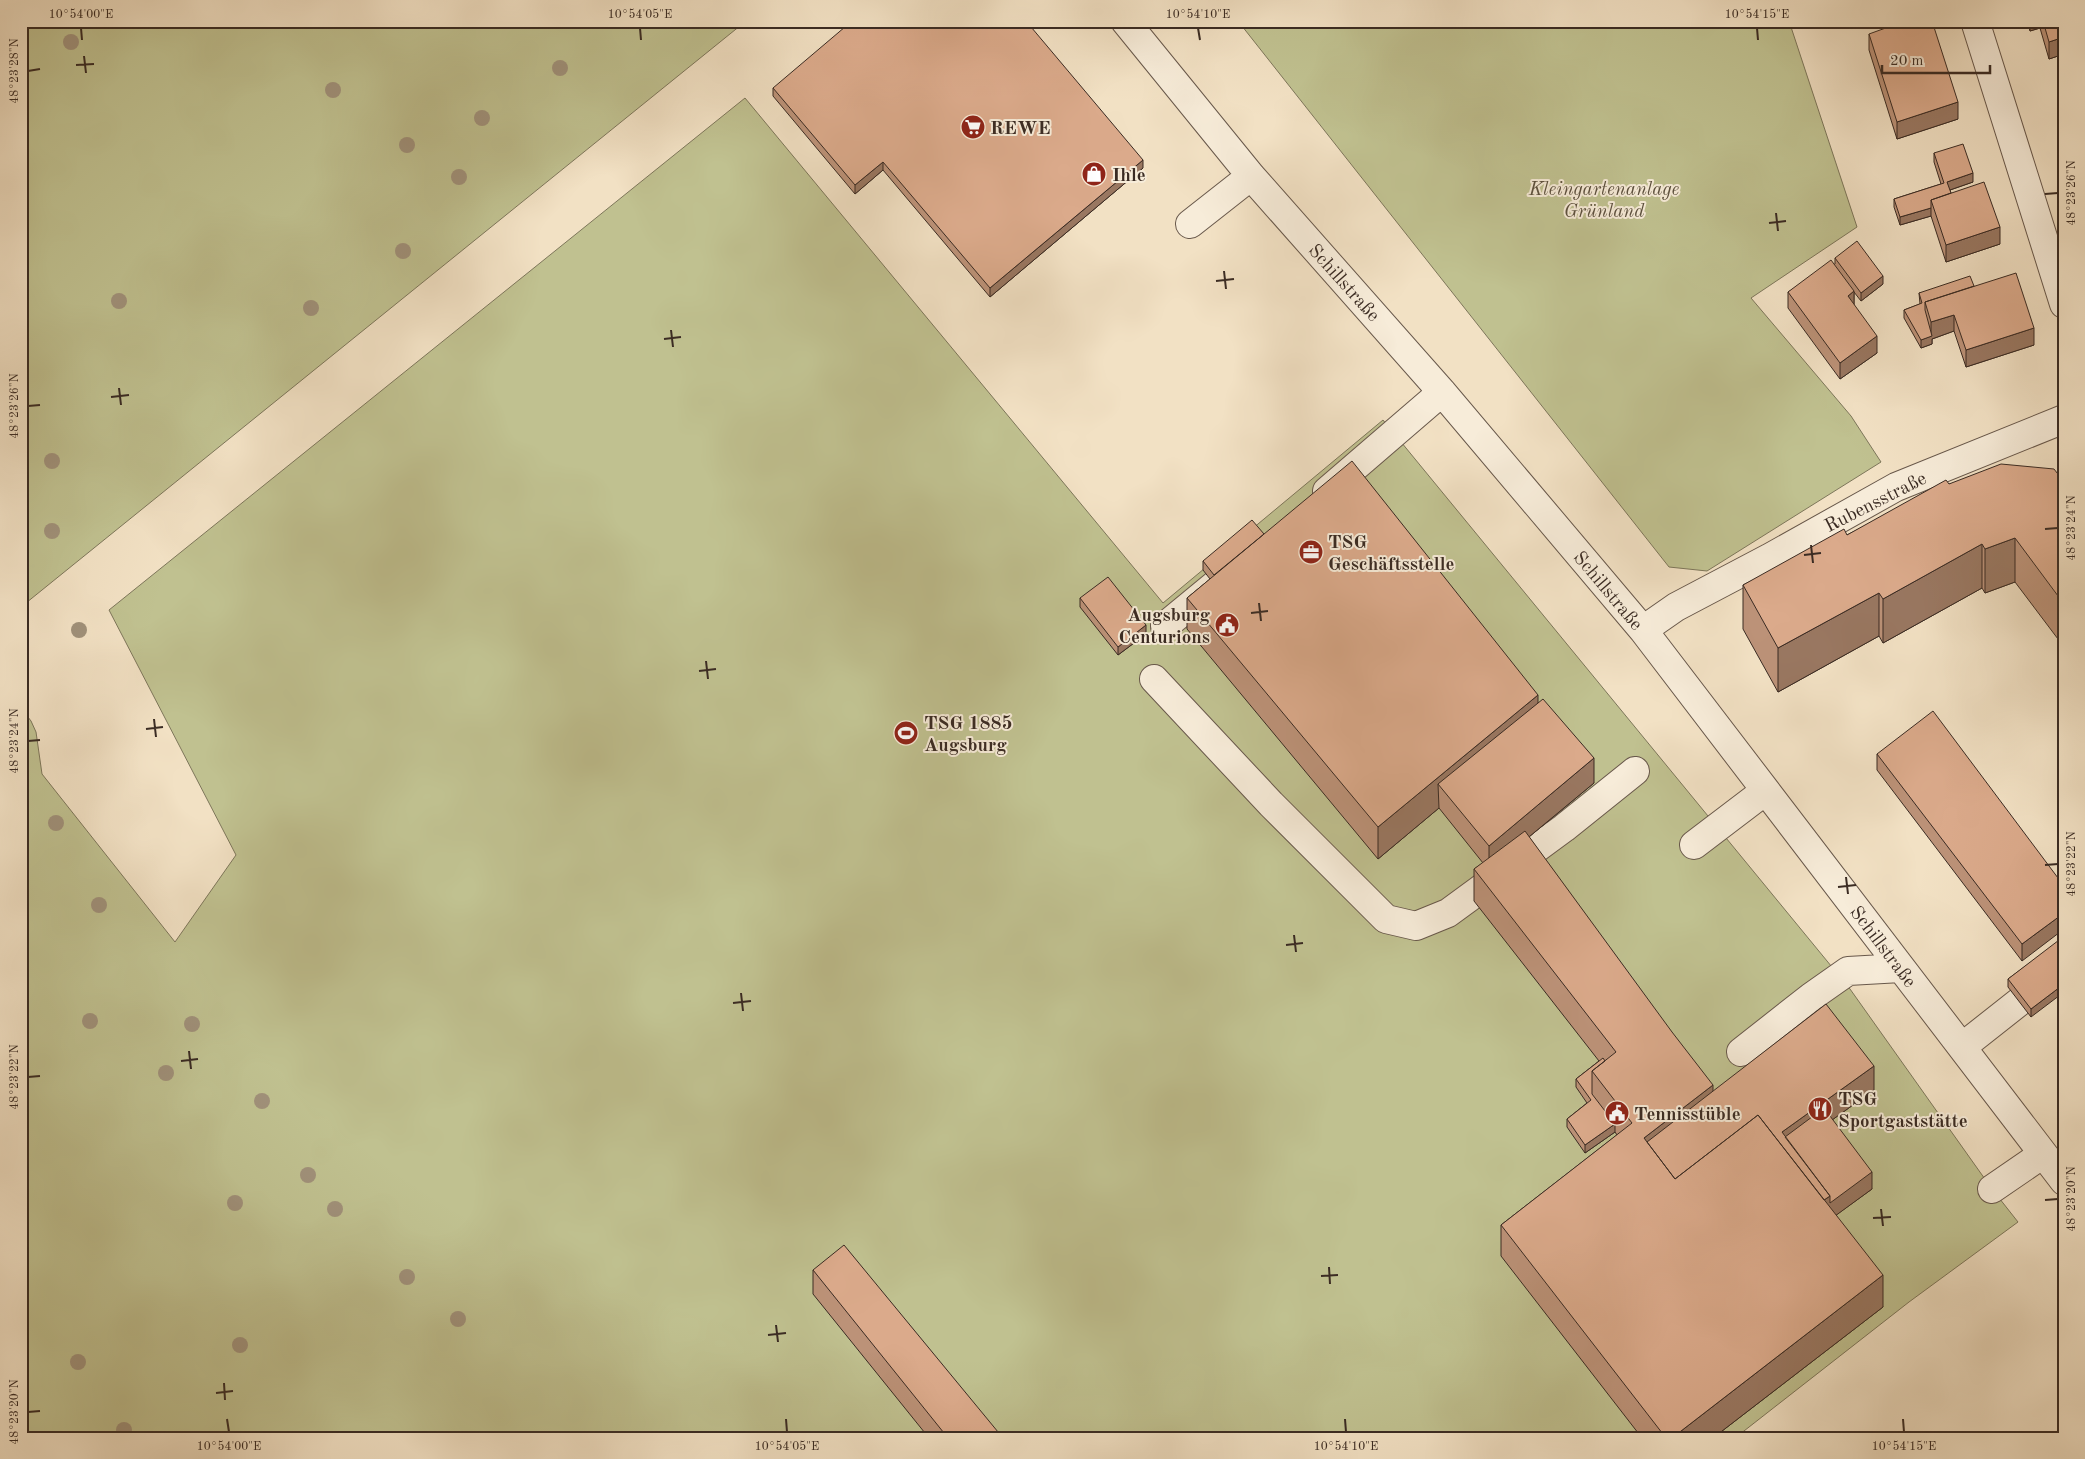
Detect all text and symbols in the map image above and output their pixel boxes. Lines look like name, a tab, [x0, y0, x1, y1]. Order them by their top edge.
text: 10°54'00"E	[49, 8, 113, 21]
text: 10°54'05"E	[608, 8, 672, 21]
text: 10°54'10"E	[1166, 8, 1230, 21]
text: 10°54'15"E	[1725, 8, 1789, 21]
text: 48°23'28"N	[9, 38, 21, 104]
scale bar	[1882, 42, 1990, 74]
text: 20 m	[1890, 54, 1924, 69]
supermarket icon: REWE	[960, 114, 986, 140]
place label: REWE	[990, 120, 1051, 139]
text: 48°23'26"N	[2066, 160, 2078, 226]
shop icon: Ihle	[1081, 161, 1107, 187]
place label: Ihle	[1112, 167, 1146, 186]
park label: Kleingartenanlage Grünland	[1528, 181, 1680, 222]
street label: Schillstraße	[1304, 241, 1383, 326]
text: 48°23'26"N	[9, 373, 21, 439]
street label: Rubensstraße	[1822, 469, 1930, 537]
text: 48°23'24"N	[2066, 495, 2078, 561]
place label: TSG Geschäftsstelle	[1328, 534, 1454, 575]
office icon: TSG Geschäftsstelle	[1298, 539, 1324, 565]
street label: Schillstraße	[1569, 548, 1645, 635]
place label: Augsburg Centurions	[1118, 607, 1210, 648]
public building icon: Augsburg Centurions	[1214, 612, 1240, 638]
text: 48°23'24"N	[9, 708, 21, 774]
place label: TSG 1885 Augsburg	[924, 715, 1012, 756]
sports icon: TSG 1885 Augsburg	[893, 720, 919, 746]
text: 48°23'22"N	[2066, 831, 2078, 897]
street label: Schillstraße	[1845, 903, 1919, 992]
text: 48°23'22"N	[9, 1044, 21, 1110]
place label: TSG Sportgaststätte	[1838, 1091, 1968, 1132]
restaurant icon: TSG Sportgaststätte	[1807, 1096, 1833, 1122]
public building icon: Tennisstüble	[1604, 1100, 1630, 1126]
place label: Tennisstüble	[1634, 1106, 1741, 1125]
text: 48°23'20"N	[2066, 1166, 2078, 1232]
text: 48°23'20"N	[9, 1379, 21, 1445]
text: 10°54'00"E	[197, 1440, 261, 1453]
text: 10°54'05"E	[755, 1440, 819, 1453]
text: 10°54'10"E	[1314, 1440, 1378, 1453]
text: 10°54'15"E	[1872, 1440, 1936, 1453]

